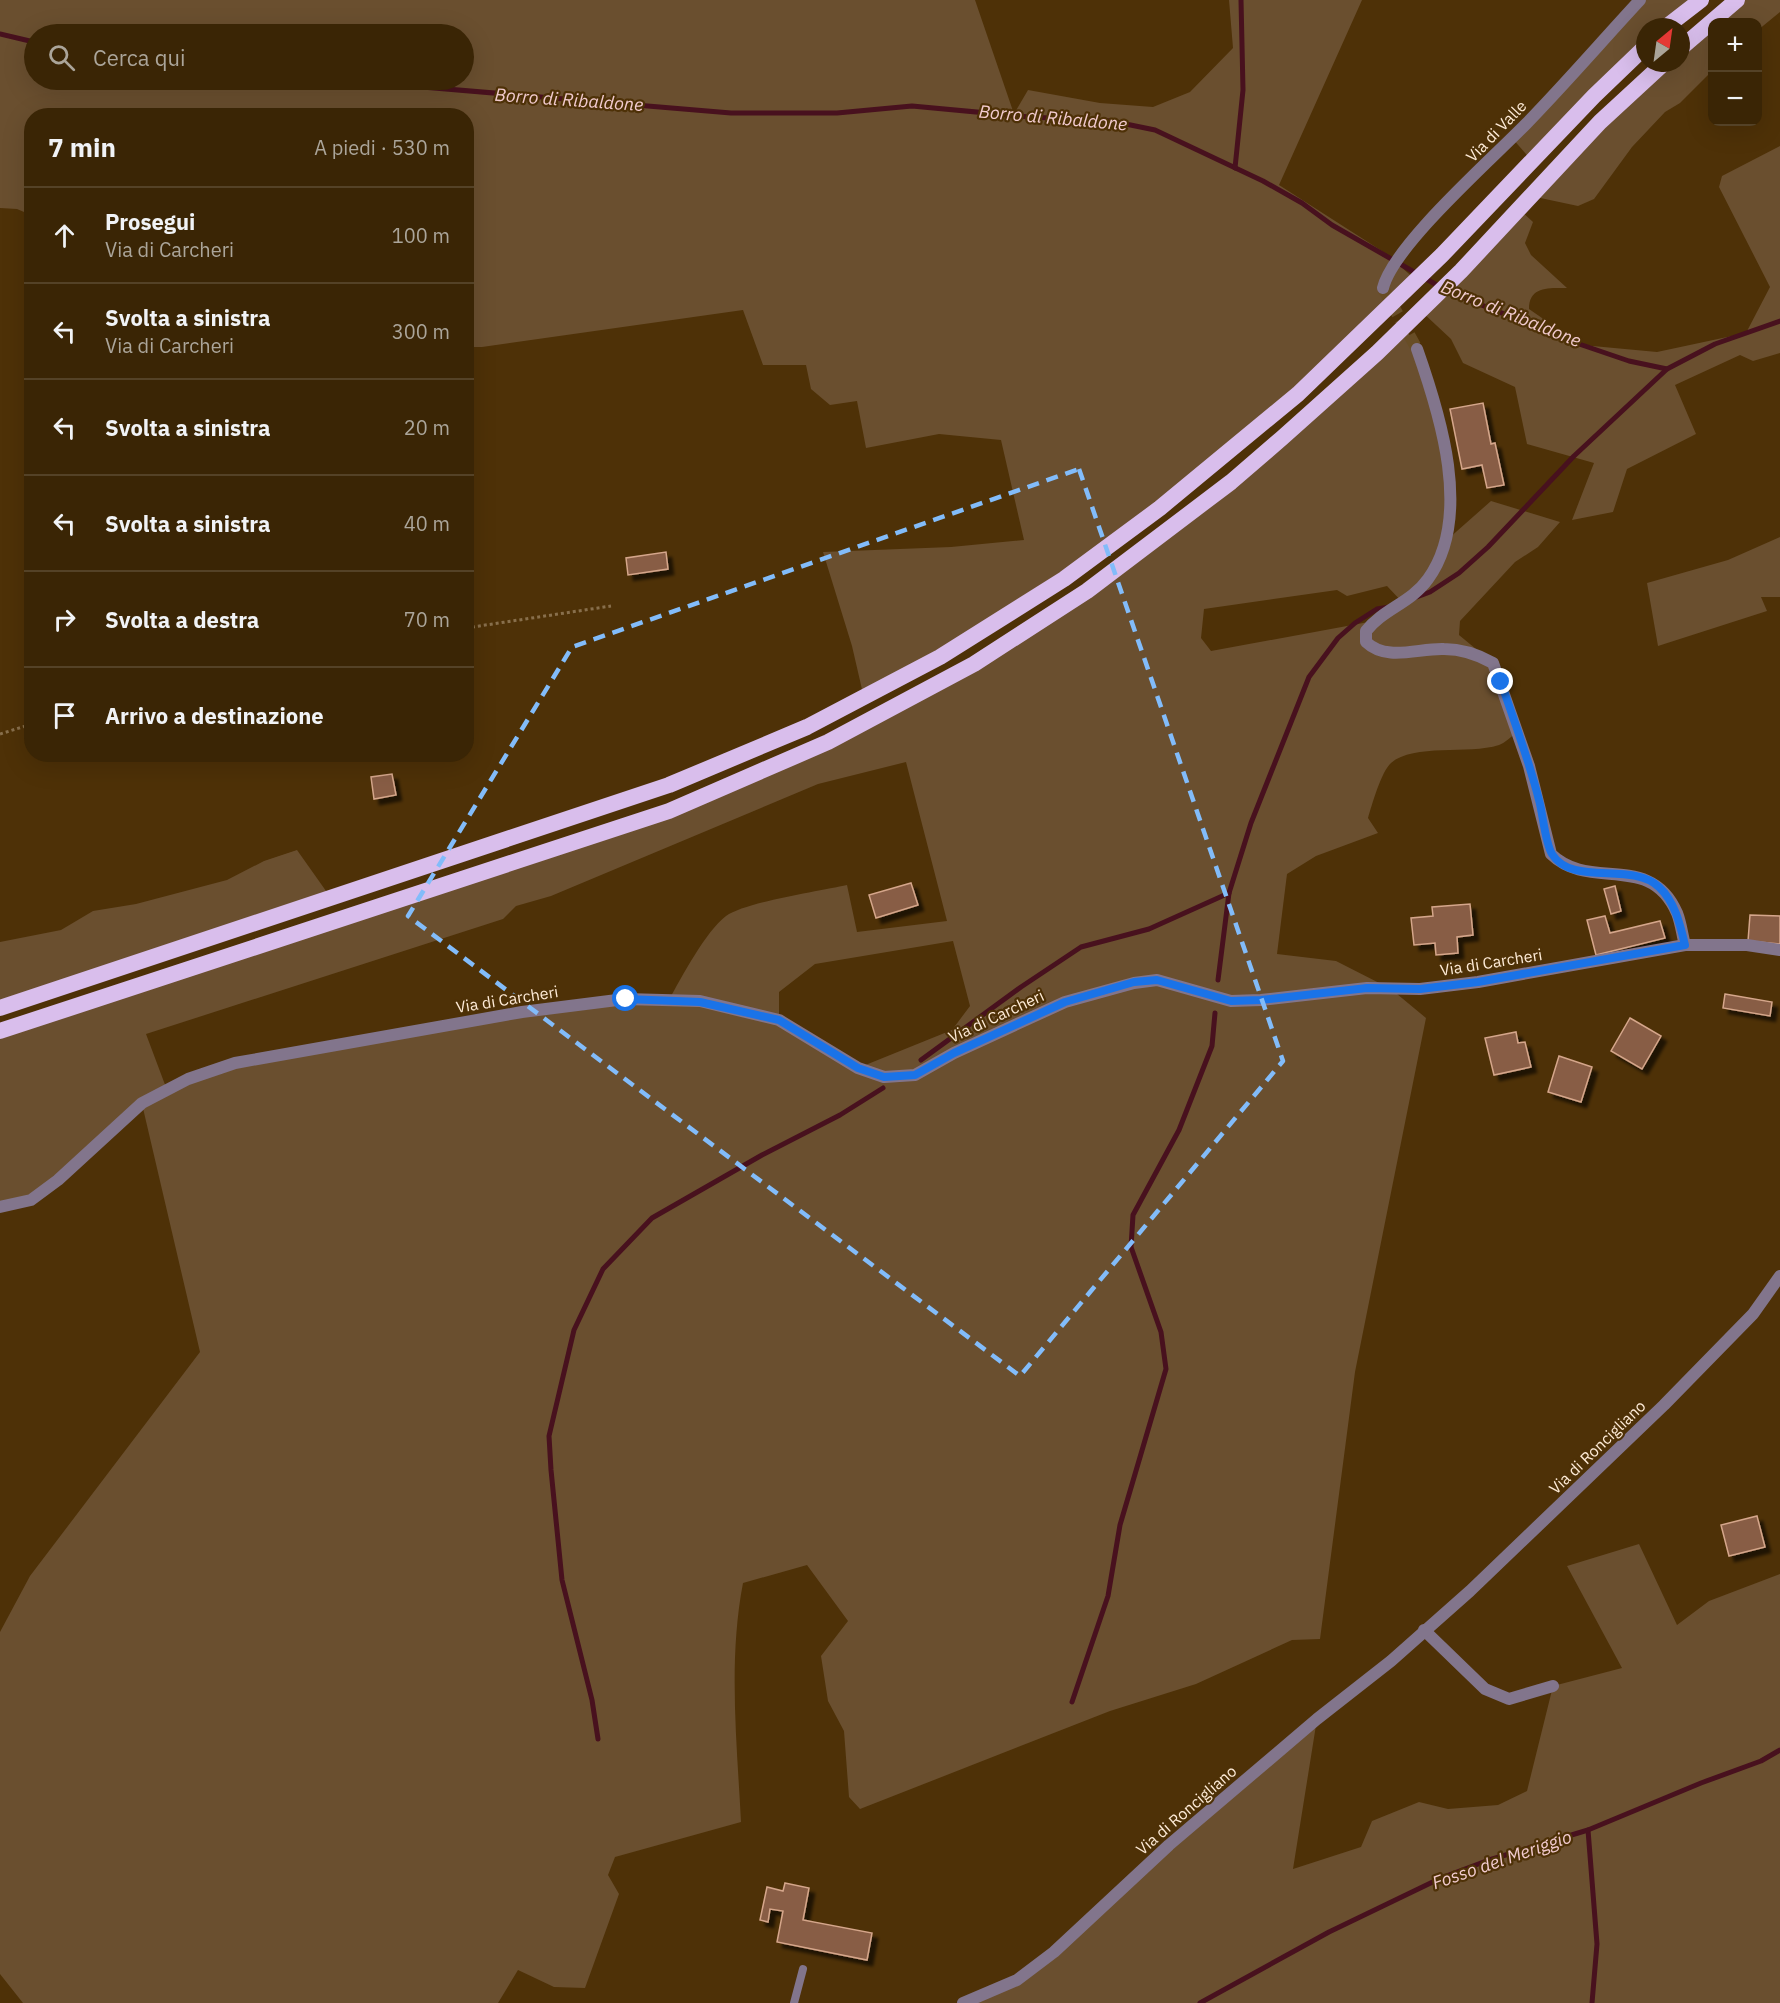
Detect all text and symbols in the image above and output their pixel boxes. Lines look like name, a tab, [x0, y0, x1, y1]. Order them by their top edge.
north arrow	[1636, 18, 1690, 72]
map controls	[1708, 18, 1762, 126]
button: +	[1708, 18, 1762, 72]
search box	[24, 24, 474, 90]
icon: search	[45, 41, 78, 74]
text: Cerca qui	[93, 43, 185, 72]
button: −	[1708, 72, 1762, 126]
water label: Borro di Ribaldone	[494, 83, 644, 116]
street label: Via di Valle	[1462, 96, 1531, 166]
water label: Borro di Ribaldone	[978, 100, 1128, 135]
text: 7 min	[48, 130, 116, 164]
text: A piedi · 530 m	[314, 134, 450, 161]
text: Prosegui	[105, 207, 195, 236]
icon: ahead	[48, 219, 81, 252]
text: 100 m	[392, 222, 450, 249]
text: Via di Carcheri	[105, 236, 234, 263]
water label: Borro di Ribaldone	[1438, 275, 1585, 352]
text: Svolta a sinistra	[105, 303, 270, 332]
icon: left	[48, 315, 81, 348]
text: 300 m	[392, 318, 450, 345]
text: Via di Carcheri	[105, 332, 234, 359]
icon: left	[48, 411, 81, 444]
text: Svolta a sinistra	[105, 413, 270, 442]
text: 20 m	[404, 414, 450, 441]
icon: left	[48, 507, 81, 540]
text: Svolta a sinistra	[105, 509, 270, 538]
text: 40 m	[404, 510, 450, 537]
icon: right	[48, 603, 81, 636]
text: Svolta a destra	[105, 605, 259, 634]
text: 70 m	[404, 606, 450, 633]
route end	[1487, 668, 1513, 694]
icon: arrive	[48, 699, 81, 732]
text: Arrivo a destinazione	[105, 701, 324, 730]
street label: Via di Carcheri	[1438, 944, 1544, 980]
street label: Via di Carcheri	[454, 981, 560, 1017]
route start	[612, 985, 638, 1011]
street label: Via di Carcheri	[945, 985, 1047, 1047]
street label: Via di Roncigliano	[1545, 1396, 1650, 1498]
street label: Via di Roncigliano	[1132, 1761, 1240, 1859]
water label: Fosso del Meriggio	[1429, 1825, 1575, 1894]

